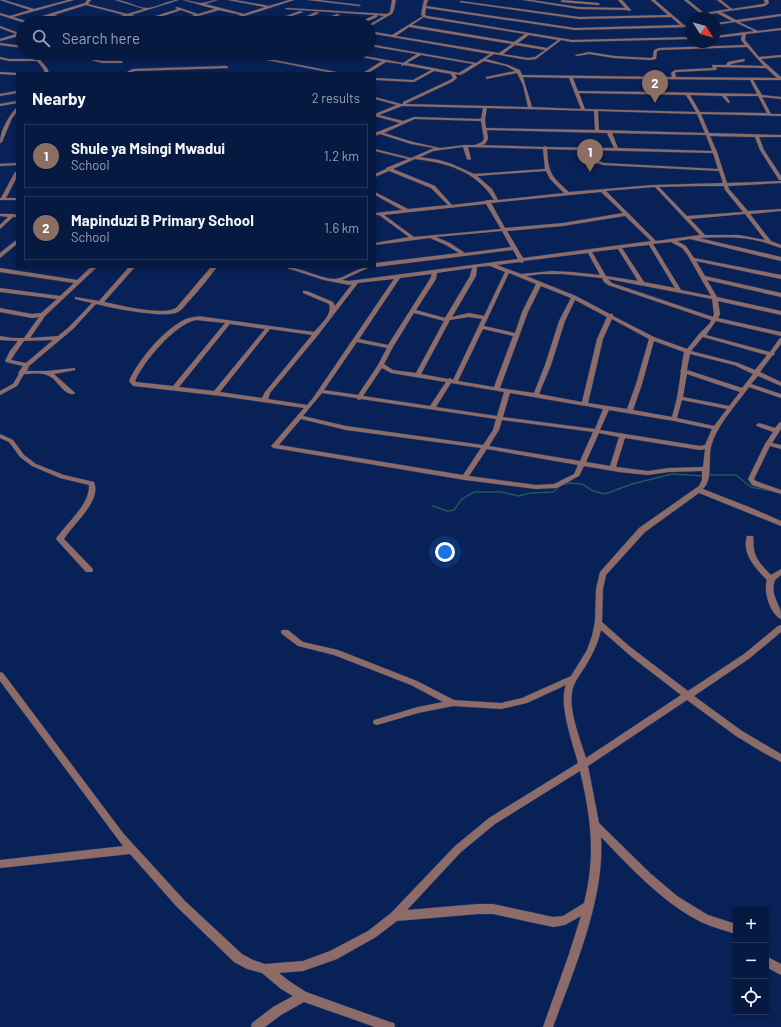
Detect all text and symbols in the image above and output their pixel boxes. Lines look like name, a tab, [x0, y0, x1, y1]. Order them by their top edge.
north arrow	[685, 12, 721, 48]
search box	[16, 16, 376, 60]
icon: search	[30, 27, 52, 49]
text: Search here	[62, 29, 140, 47]
pin: 2	[642, 70, 668, 103]
text: Nearby	[32, 88, 86, 108]
text: 2 results	[312, 90, 360, 106]
text: Shule ya Msingi Mwadui	[71, 139, 225, 157]
pin: 1	[577, 139, 603, 172]
text: 1	[44, 148, 48, 164]
text: 1.2 km	[324, 148, 359, 164]
text: School	[71, 157, 109, 173]
text: Mapinduzi B Primary School	[71, 211, 254, 229]
text: 2	[42, 220, 50, 236]
text: 1.6 km	[324, 220, 359, 236]
text: School	[71, 229, 109, 245]
your location	[435, 542, 455, 562]
map controls	[733, 907, 769, 1015]
button: +	[733, 907, 769, 943]
button: −	[733, 943, 769, 979]
button: locate	[733, 979, 769, 1015]

